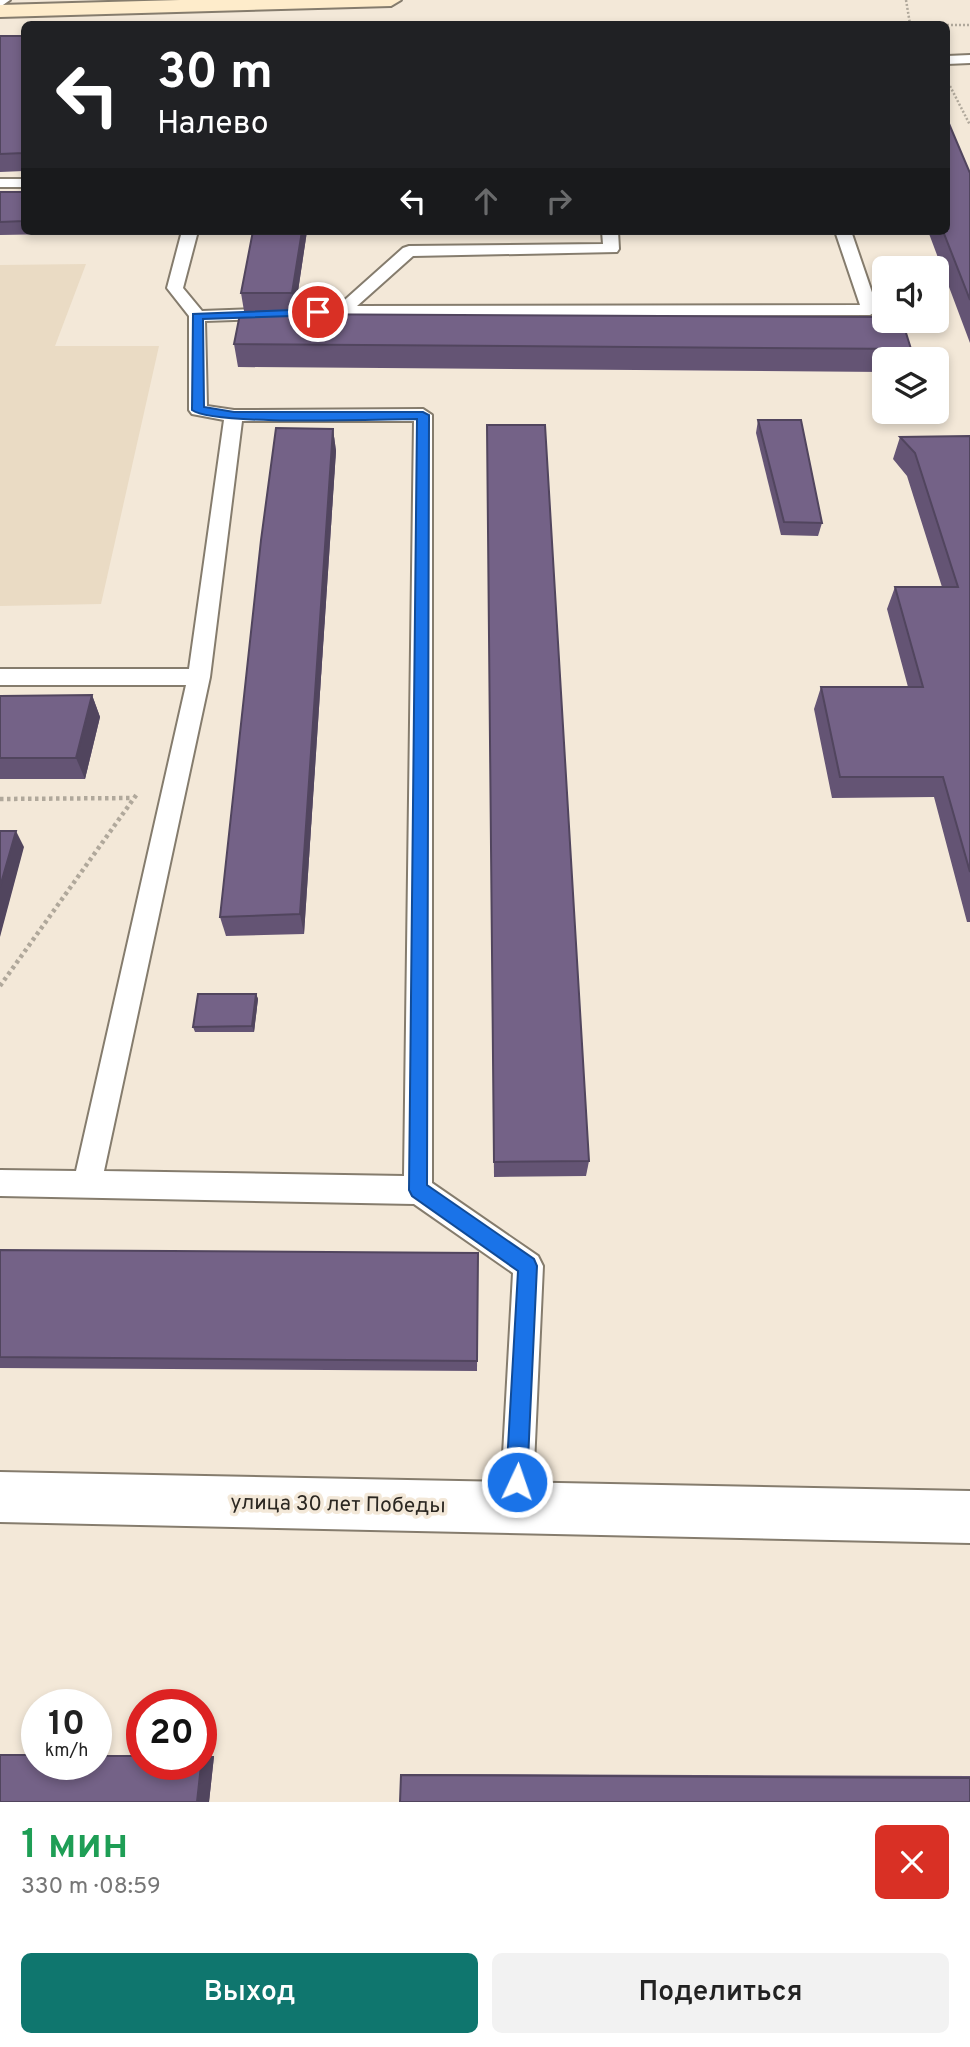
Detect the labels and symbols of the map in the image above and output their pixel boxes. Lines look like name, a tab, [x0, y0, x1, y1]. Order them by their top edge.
pin	[288, 282, 348, 342]
position arrow	[480, 1445, 554, 1519]
street label: улица 30 лет Победы	[230, 1490, 446, 1520]
speed limit sign: 20	[126, 1689, 217, 1780]

